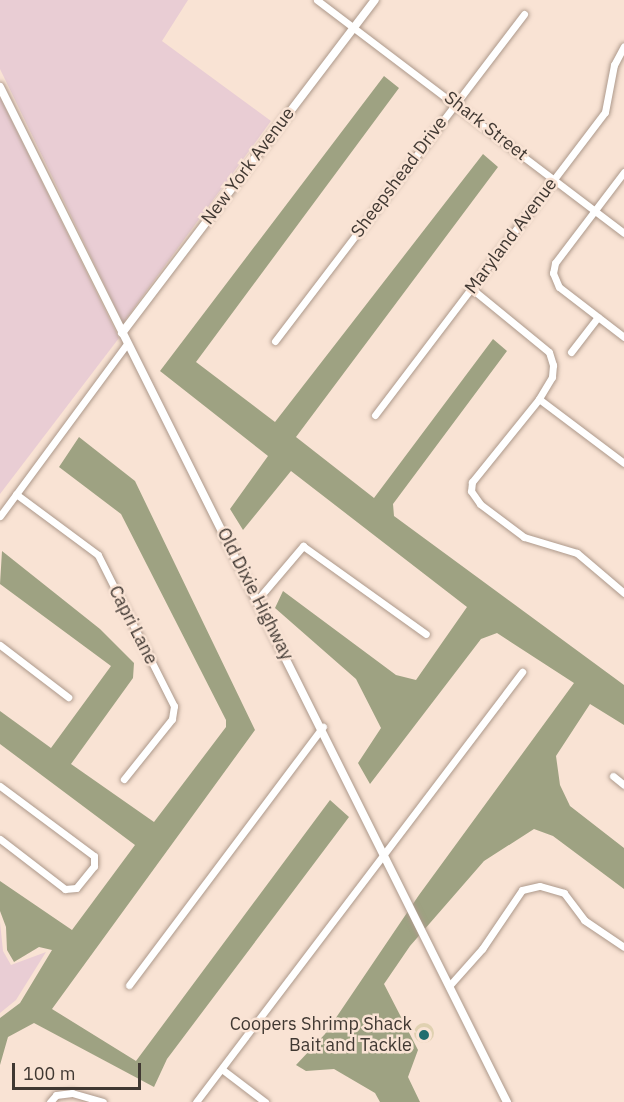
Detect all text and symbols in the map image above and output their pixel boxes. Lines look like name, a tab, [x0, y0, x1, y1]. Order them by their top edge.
street label: Shark Street	[440, 87, 532, 165]
street label: New York Avenue	[197, 103, 299, 229]
street label: Sheepshead Drive	[346, 112, 452, 242]
street label: Maryland Avenue	[460, 174, 562, 298]
street label: Old Dixie Highway	[212, 524, 298, 664]
street label: Capri Lane	[104, 582, 162, 668]
place label: Coopers Shrimp Shack Bait and Tackle	[230, 1014, 412, 1056]
marker: Coopers Shrimp Shack Bait and Tackle	[417, 1028, 431, 1042]
scale bar	[15, 1051, 144, 1089]
text: 100 m	[23, 1062, 75, 1085]

